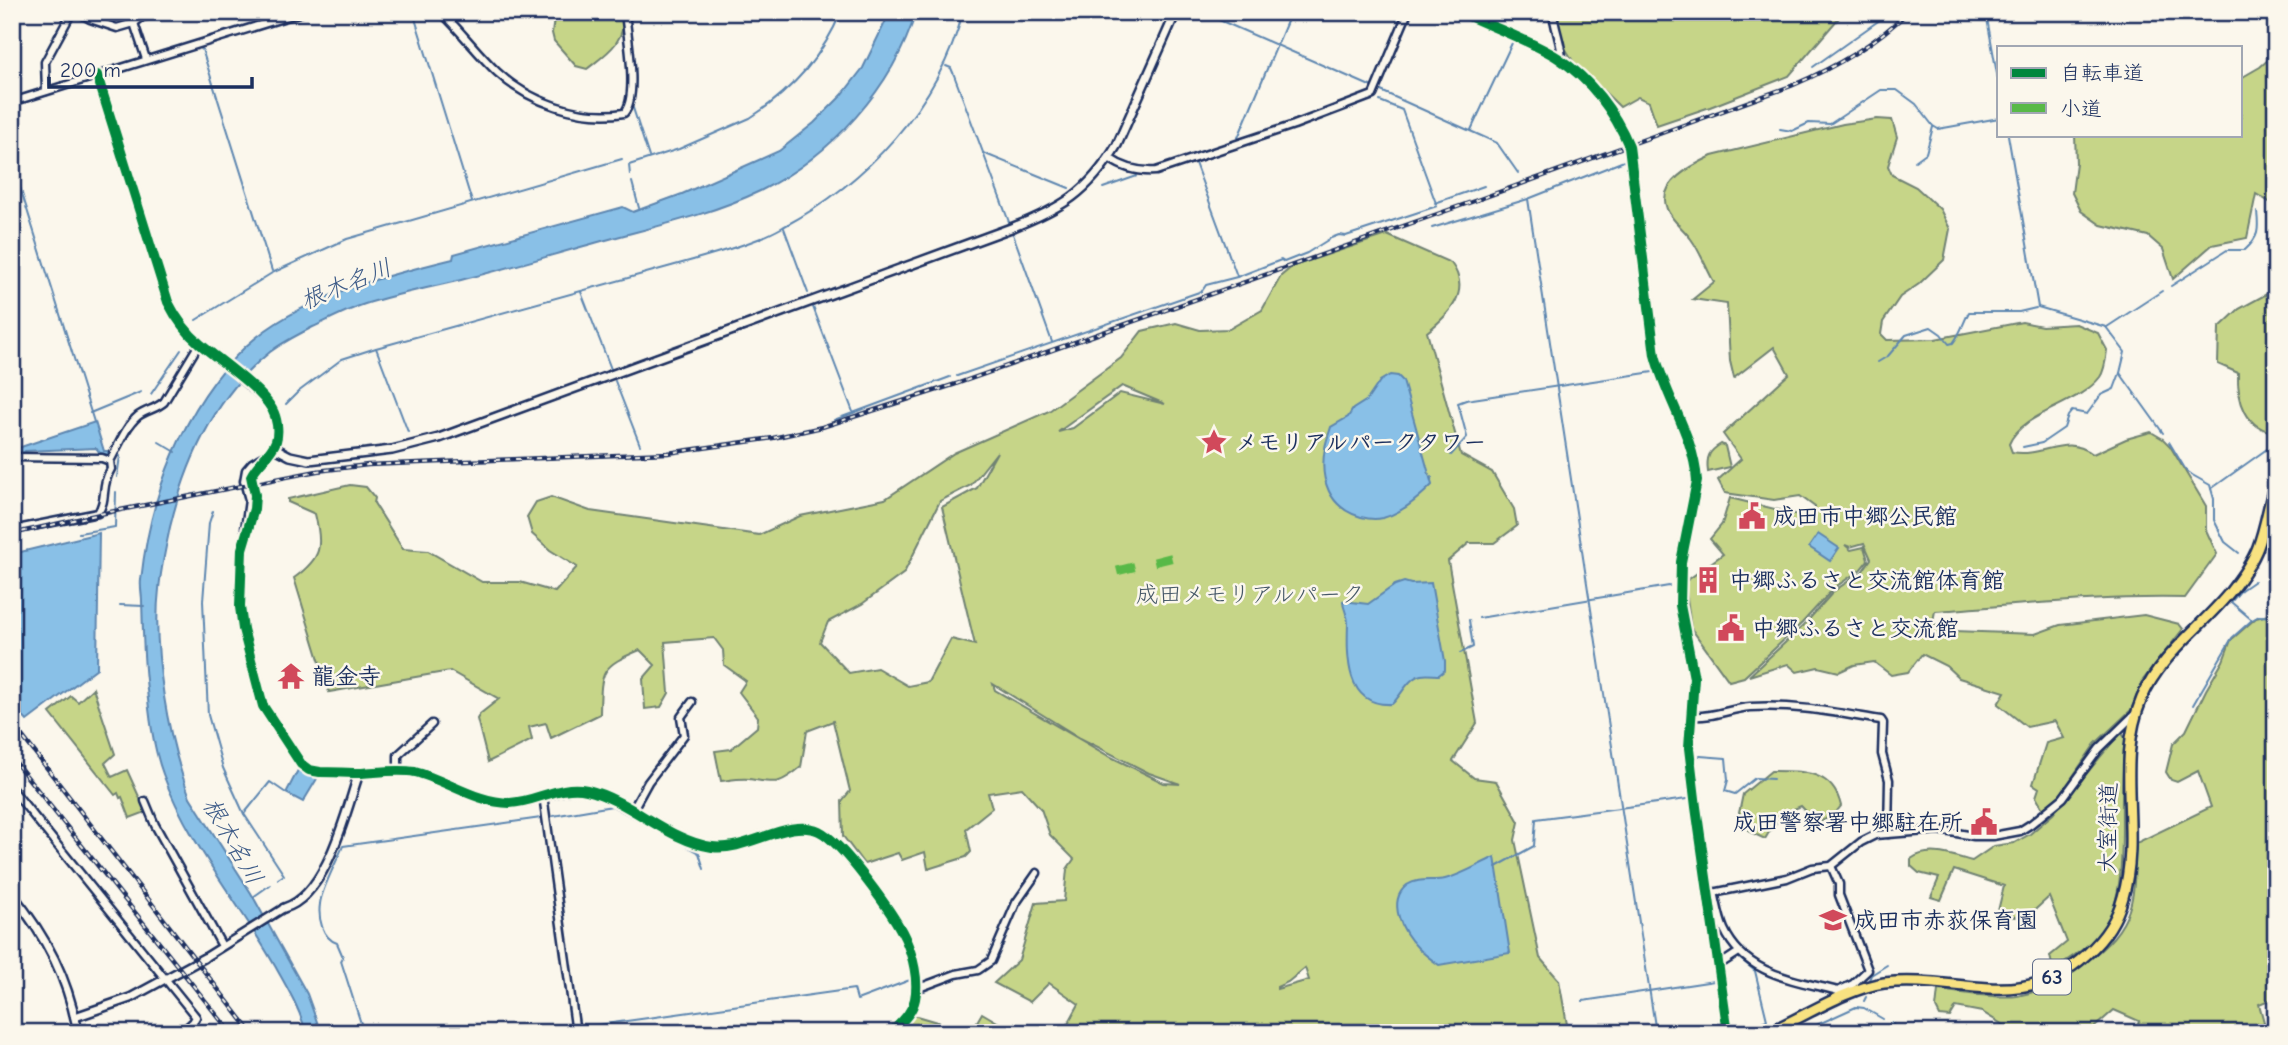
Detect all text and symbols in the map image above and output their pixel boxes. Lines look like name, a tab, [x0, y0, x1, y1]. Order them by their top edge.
scale bar	[49, 46, 252, 90]
legend	[1997, 46, 2242, 136]
text: 200 m	[60, 58, 121, 82]
text: 自転車道	[2060, 61, 2144, 85]
text: 小道	[2060, 97, 2102, 121]
water label: 根木名川	[296, 253, 396, 315]
place icon: メモリアルパークタワー	[1199, 427, 1229, 457]
place label: メモリアルパークタワー	[1235, 429, 1486, 456]
public building icon: 成田市中郷公民館	[1737, 501, 1767, 531]
place label: 成田市中郷公民館	[1773, 503, 1957, 530]
building icon: 中郷ふるさと交流館体育館	[1693, 565, 1723, 595]
place label: 中郷ふるさと交流館体育館	[1729, 567, 2005, 594]
park label: 成田メモリアルパーク	[1136, 581, 1364, 608]
public building icon: 中郷ふるさと交流館	[1716, 613, 1746, 643]
place label: 中郷ふるさと交流館	[1752, 615, 1959, 642]
temple icon: 龍金寺	[276, 661, 306, 691]
place label: 龍金寺	[312, 663, 381, 690]
street label: 大室街道	[2094, 782, 2122, 874]
water label: 根木名川	[197, 792, 269, 890]
public building icon: 成田警察署中郷駐在所	[1969, 807, 1999, 837]
place label: 成田警察署中郷駐在所	[1733, 809, 1963, 836]
school or university icon: 成田市赤荻保育園	[1818, 905, 1848, 935]
place label: 成田市赤荻保育園	[1854, 907, 2038, 934]
road number: 63	[2033, 960, 2071, 995]

